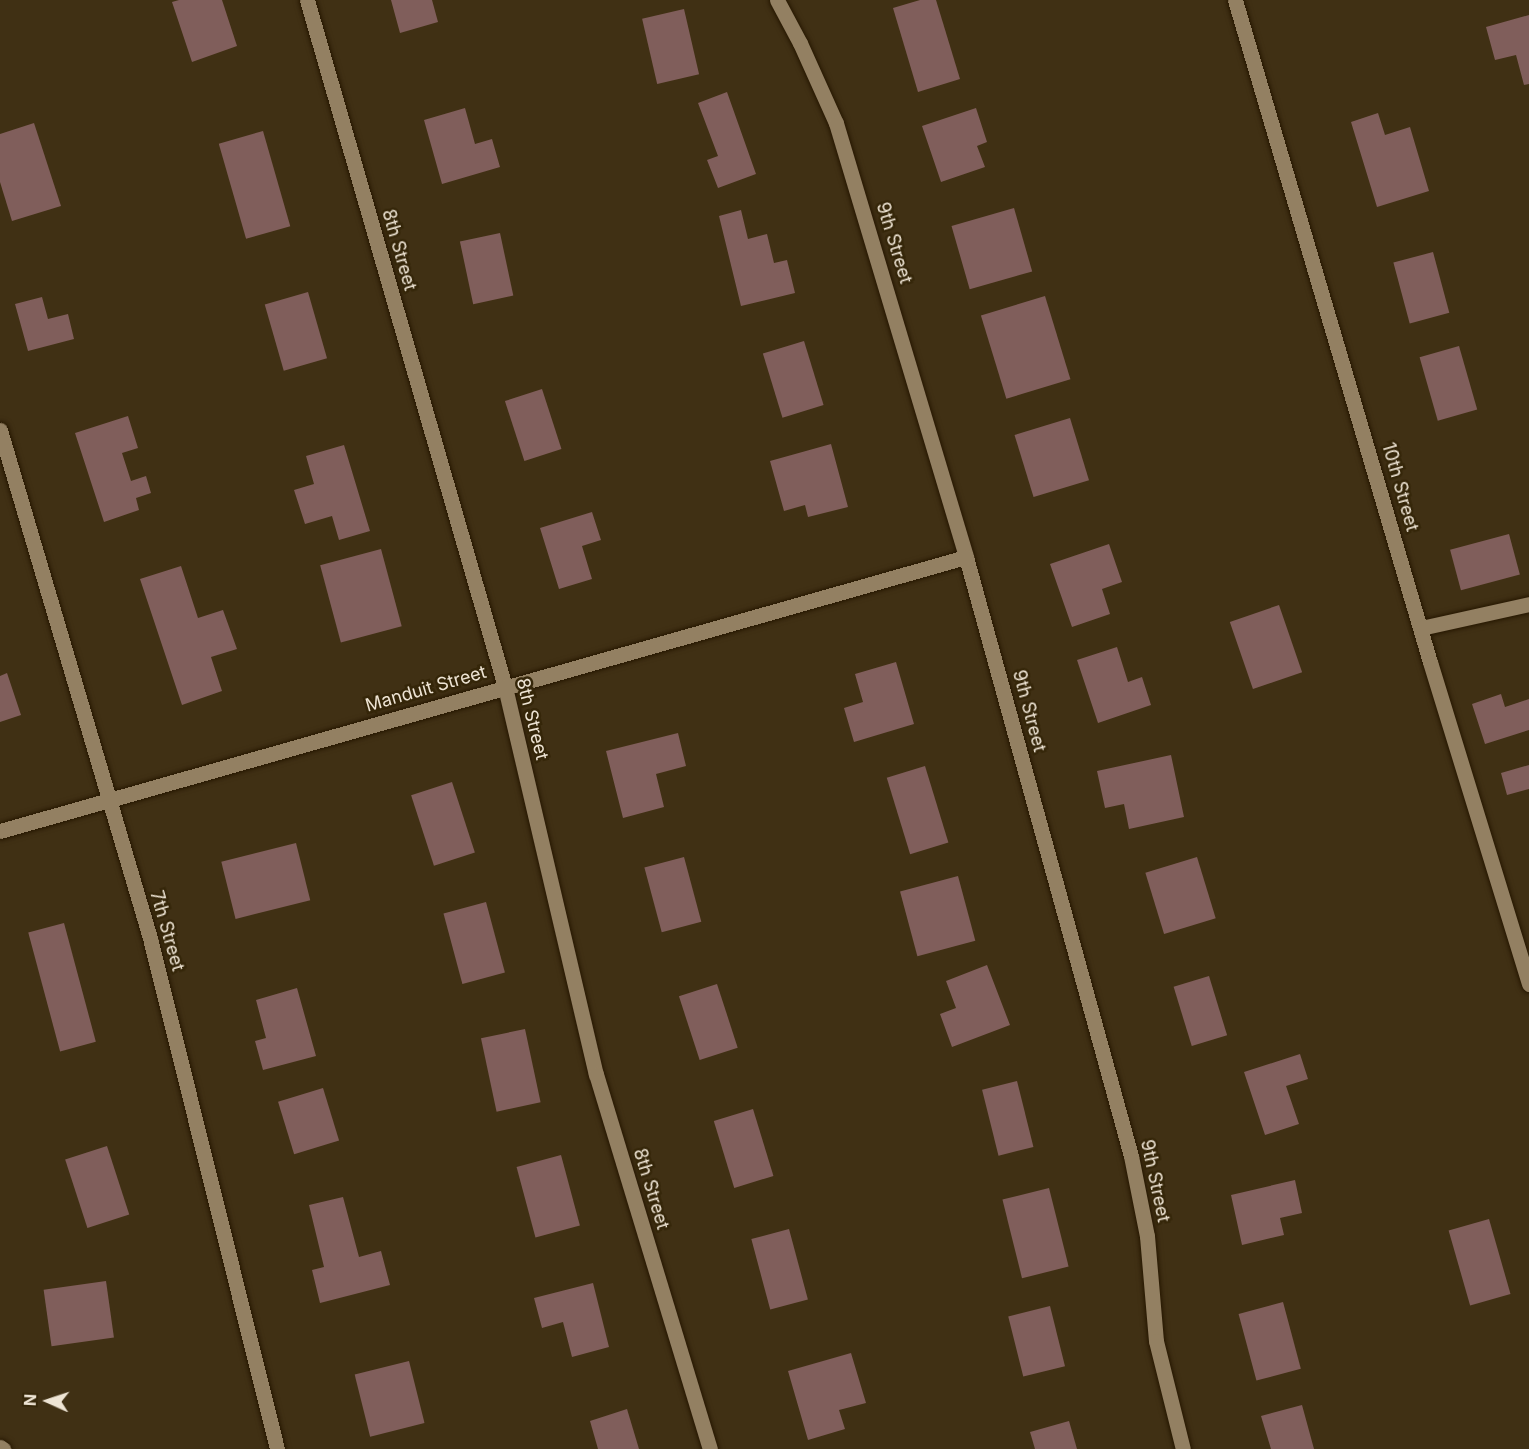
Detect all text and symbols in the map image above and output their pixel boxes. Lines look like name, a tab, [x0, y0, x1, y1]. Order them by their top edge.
street label: 9th Street	[871, 200, 917, 286]
street label: 8th Street	[377, 207, 421, 293]
street label: 10th Street	[1377, 440, 1423, 534]
street label: Manduit Street	[363, 661, 489, 717]
street label: 9th Street	[1008, 668, 1050, 754]
street label: 8th Street	[511, 676, 553, 762]
street label: 7th Street	[145, 888, 189, 974]
street label: 9th Street	[1136, 1138, 1174, 1224]
street label: 8th Street	[628, 1146, 674, 1232]
north arrow	[18, 1371, 78, 1431]
text: N	[20, 1393, 40, 1407]

